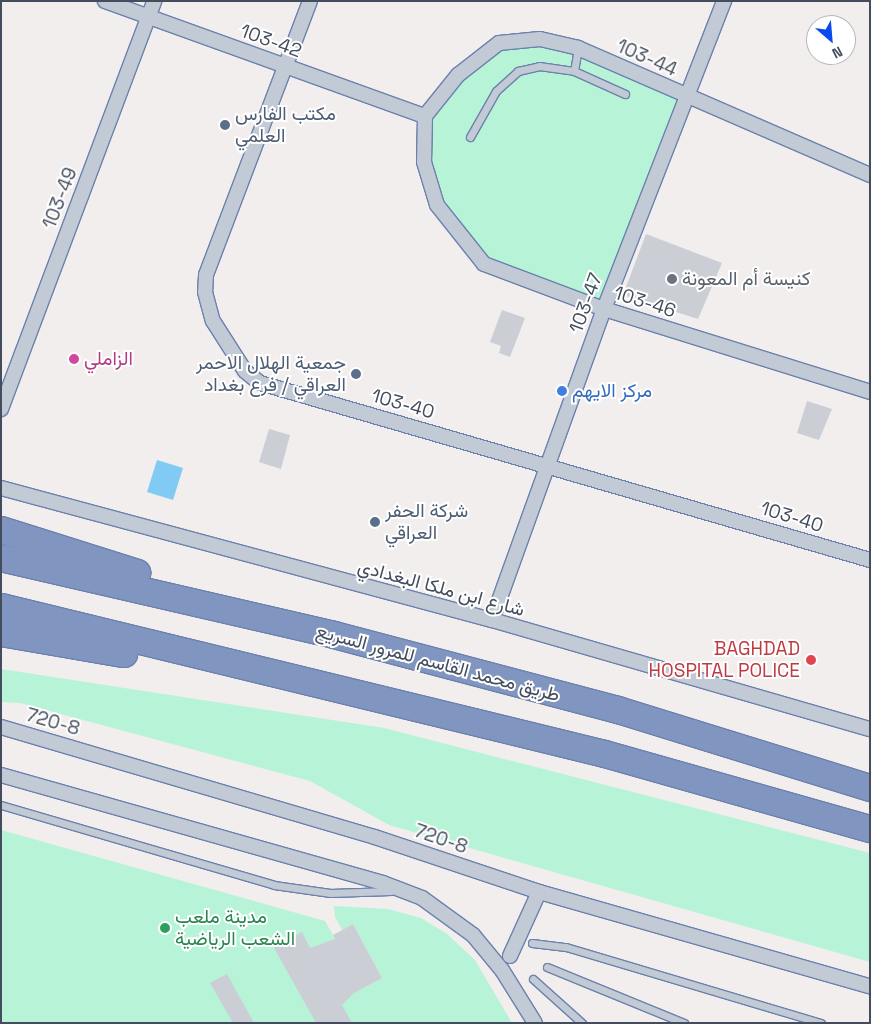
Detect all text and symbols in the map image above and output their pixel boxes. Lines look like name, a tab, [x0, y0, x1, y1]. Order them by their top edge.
north arrow	[806, 15, 856, 65]
street label: 103-42	[237, 19, 305, 63]
street label: 103-44	[613, 35, 681, 81]
text: N	[829, 42, 846, 63]
place label: مكتب الفارس العلمي	[235, 103, 336, 147]
marker: مكتب الفارس العلمي	[219, 119, 231, 131]
street label: 103-49	[38, 164, 82, 232]
place label: كنيسة أم المعونة	[682, 268, 810, 290]
street label: 103-47	[565, 270, 607, 336]
marker: كنيسة أم المعونة	[666, 273, 678, 285]
street label: 103-46	[611, 281, 679, 323]
place label: الزاملي	[84, 348, 133, 370]
place label: جمعية الهلال الاحمر العراقي / فرع بغداد	[196, 352, 346, 396]
marker: الزاملي	[68, 353, 80, 365]
marker: جمعية الهلال الاحمر العراقي / فرع بغداد	[350, 368, 362, 380]
place label: مركز الايهم	[572, 380, 652, 402]
street label: 103-40	[369, 384, 437, 424]
marker: مركز الايهم	[556, 385, 568, 397]
street label: 103-40	[758, 497, 826, 537]
place label: شركة الحفر العراقي	[385, 500, 468, 544]
marker: شركة الحفر العراقي	[369, 516, 381, 528]
street label: شارع ابن ملكا البغدادي	[355, 555, 527, 621]
street label: طريق محمد القاسم للمرور السريع	[314, 619, 562, 707]
place label: BAGHDAD HOSPITAL POLICE	[648, 638, 800, 682]
marker: BAGHDAD HOSPITAL POLICE	[804, 653, 818, 667]
street label: 720-8	[24, 704, 82, 740]
street label: 720-8	[411, 819, 471, 859]
place label: مدينة ملعب الشعب الرياضية	[175, 906, 295, 950]
marker: مدينة ملعب الشعب الرياضية	[159, 922, 171, 934]

